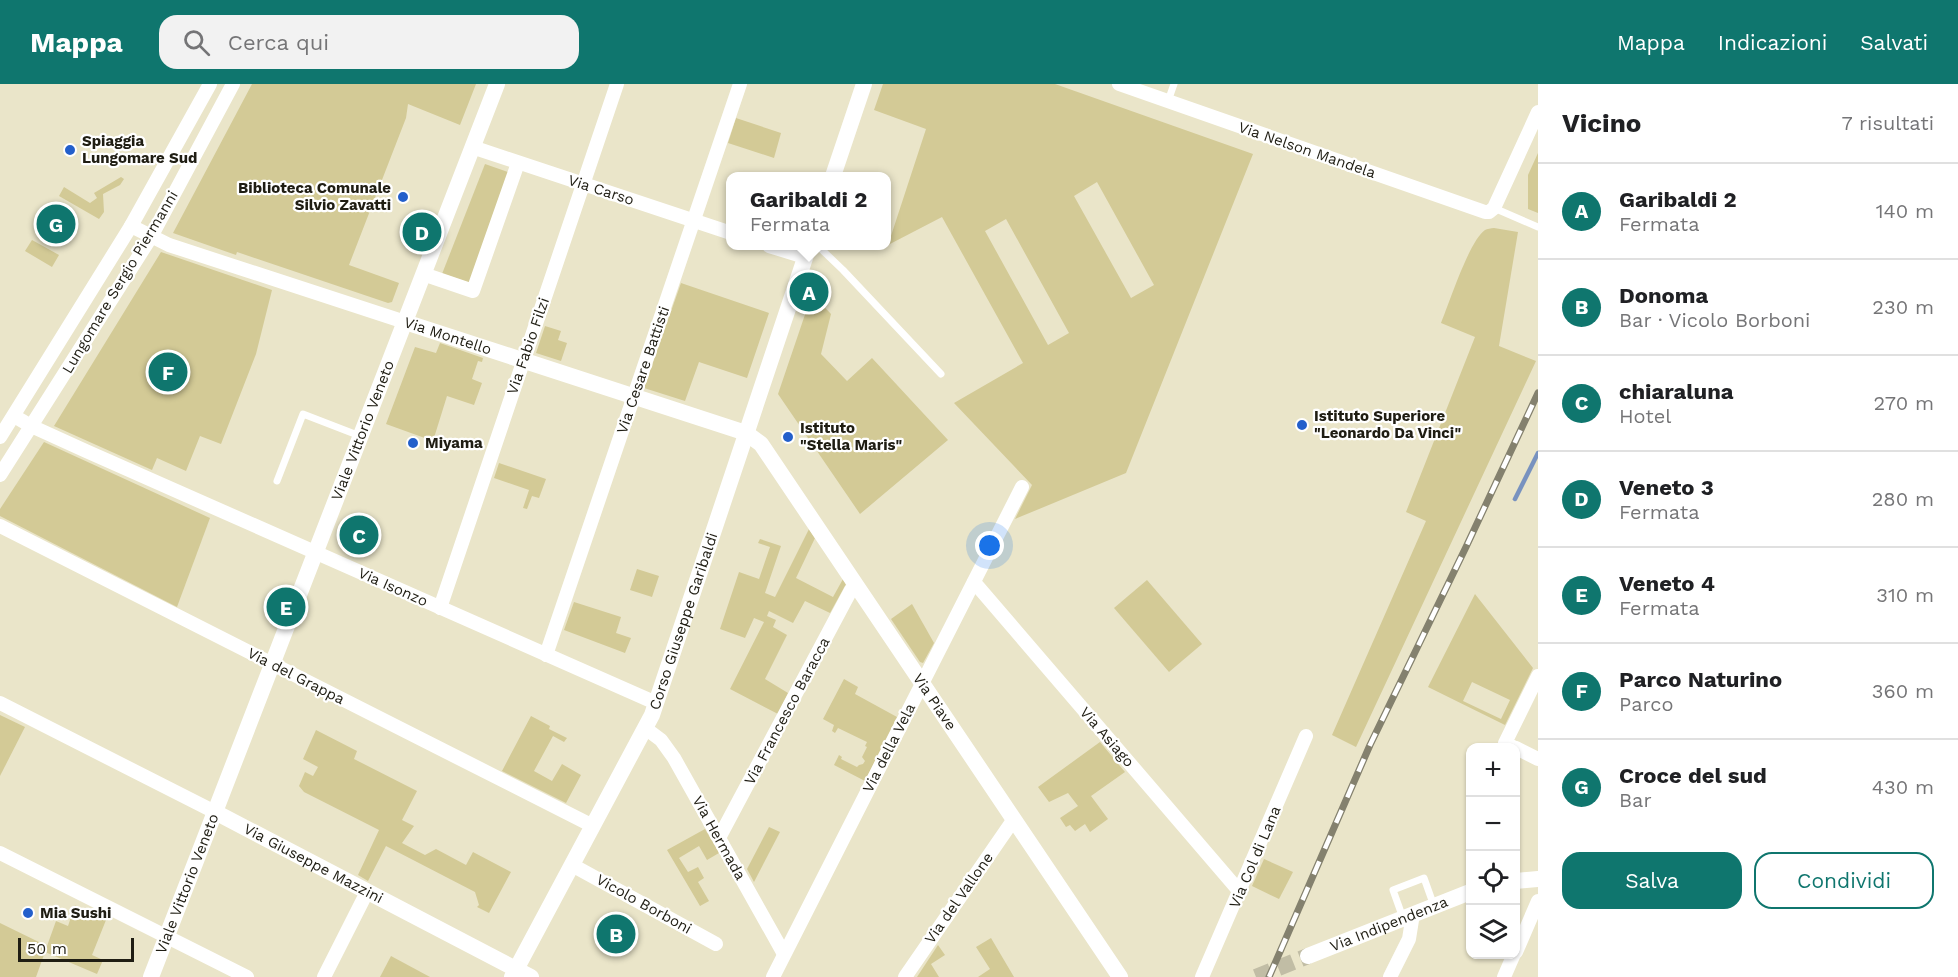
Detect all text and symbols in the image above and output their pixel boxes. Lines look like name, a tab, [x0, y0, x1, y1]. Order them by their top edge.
search box	[159, 15, 579, 69]
text: Mappa	[30, 26, 123, 59]
icon: search	[180, 26, 213, 59]
text: Cerca qui	[228, 30, 329, 55]
text: Mappa	[1617, 30, 1685, 55]
text: Indicazioni	[1718, 30, 1827, 55]
text: Salvati	[1860, 30, 1928, 55]
text: Vicino	[1562, 108, 1641, 138]
text: 7 risultati	[1841, 111, 1934, 135]
street label: Via Nelson Mandela	[1236, 118, 1379, 182]
place label: Spiaggia Lungomare Sud	[82, 132, 197, 167]
marker: Spiaggia Lungomare Sud	[63, 143, 77, 157]
street label: Via Carso	[566, 171, 636, 209]
popup	[726, 172, 891, 250]
place label: Biblioteca Comunale Silvio Zavatti	[238, 179, 391, 214]
street label: Lungomare Sergio Piermanni	[58, 187, 182, 377]
text: Garibaldi 2	[750, 187, 867, 212]
text: Garibaldi 2	[1619, 187, 1737, 212]
marker: Biblioteca Comunale Silvio Zavatti	[396, 190, 410, 204]
text: A	[1575, 199, 1588, 223]
text: 140 m	[1876, 199, 1934, 223]
pin: G	[36, 202, 76, 246]
pin: D	[402, 210, 442, 254]
text: Fermata	[750, 212, 830, 236]
text: Fermata	[1619, 212, 1699, 236]
pin: A	[790, 270, 828, 314]
text: Donoma	[1619, 283, 1708, 308]
street label: Via Fabio Filzi	[503, 295, 553, 397]
text: B	[1575, 295, 1588, 319]
text: 230 m	[1872, 295, 1934, 319]
street label: Via Cesare Battisti	[613, 304, 673, 436]
text: Bar · Vicolo Borboni	[1619, 308, 1810, 332]
street label: Via Montello	[402, 313, 494, 359]
pin: F	[148, 350, 188, 394]
street label: Viale Vittorio Veneto	[327, 358, 398, 503]
text: chiaraluna	[1619, 379, 1734, 404]
text: C	[1575, 391, 1588, 415]
text: 270 m	[1874, 391, 1934, 415]
text: Hotel	[1619, 404, 1671, 428]
place label: Istituto Superiore "Leonardo Da Vinci"	[1314, 407, 1461, 442]
marker: Istituto Superiore "Leonardo Da Vinci"	[1295, 418, 1309, 432]
place label: Istituto "Stella Maris"	[800, 419, 902, 454]
marker: Istituto "Stella Maris"	[781, 430, 795, 444]
place label: Miyama	[425, 434, 483, 452]
marker: Miyama	[406, 436, 420, 450]
text: Veneto 3	[1619, 475, 1714, 500]
text: D	[1574, 487, 1589, 511]
text: 280 m	[1872, 487, 1934, 511]
text: Fermata	[1619, 500, 1699, 524]
pin: C	[340, 512, 378, 558]
street label: Corso Giuseppe Garibaldi	[645, 530, 721, 712]
your location	[975, 531, 1004, 560]
street label: Via Isonzo	[355, 564, 431, 610]
text: Veneto 4	[1619, 571, 1715, 596]
text: E	[1575, 583, 1588, 607]
text: 310 m	[1876, 583, 1934, 607]
pin: E	[266, 584, 306, 630]
text: Fermata	[1619, 596, 1699, 620]
street label: Via Francesco Baracca	[740, 634, 834, 788]
street label: Via del Grappa	[244, 644, 348, 708]
text: Parco Naturino	[1619, 667, 1782, 692]
street label: Via Piave	[909, 670, 960, 734]
text: F	[1575, 679, 1588, 703]
text: 360 m	[1872, 679, 1934, 703]
text: Parco	[1619, 692, 1674, 716]
street label: Via della Vela	[859, 700, 919, 796]
street label: Via Asiago	[1076, 703, 1138, 771]
map controls	[1466, 743, 1520, 959]
button: +	[1466, 743, 1520, 797]
text: Croce del sud	[1619, 763, 1767, 788]
text: G	[1574, 775, 1589, 799]
text: 430 m	[1872, 775, 1934, 799]
text: Bar	[1619, 788, 1652, 812]
street label: Via Hermada	[689, 793, 750, 884]
button: −	[1466, 797, 1520, 851]
street label: Via Col di Lana	[1225, 803, 1285, 911]
street label: Viale Vittorio Veneto	[152, 811, 222, 956]
street label: Via Giuseppe Mazzini	[241, 820, 386, 907]
street label: Via del Vallone	[921, 849, 997, 947]
button: locate	[1466, 851, 1520, 905]
button: Salva	[1562, 852, 1742, 909]
button: Condividi	[1754, 852, 1934, 909]
street label: Vicolo Borboni	[593, 870, 695, 938]
street label: Via Indipendenza	[1327, 892, 1451, 955]
place label: Mia Sushi	[40, 904, 111, 922]
button: layers	[1466, 905, 1520, 959]
marker: Mia Sushi	[21, 906, 35, 920]
pin: B	[596, 912, 636, 956]
scale bar	[18, 935, 134, 962]
text: 50 m	[27, 939, 67, 958]

